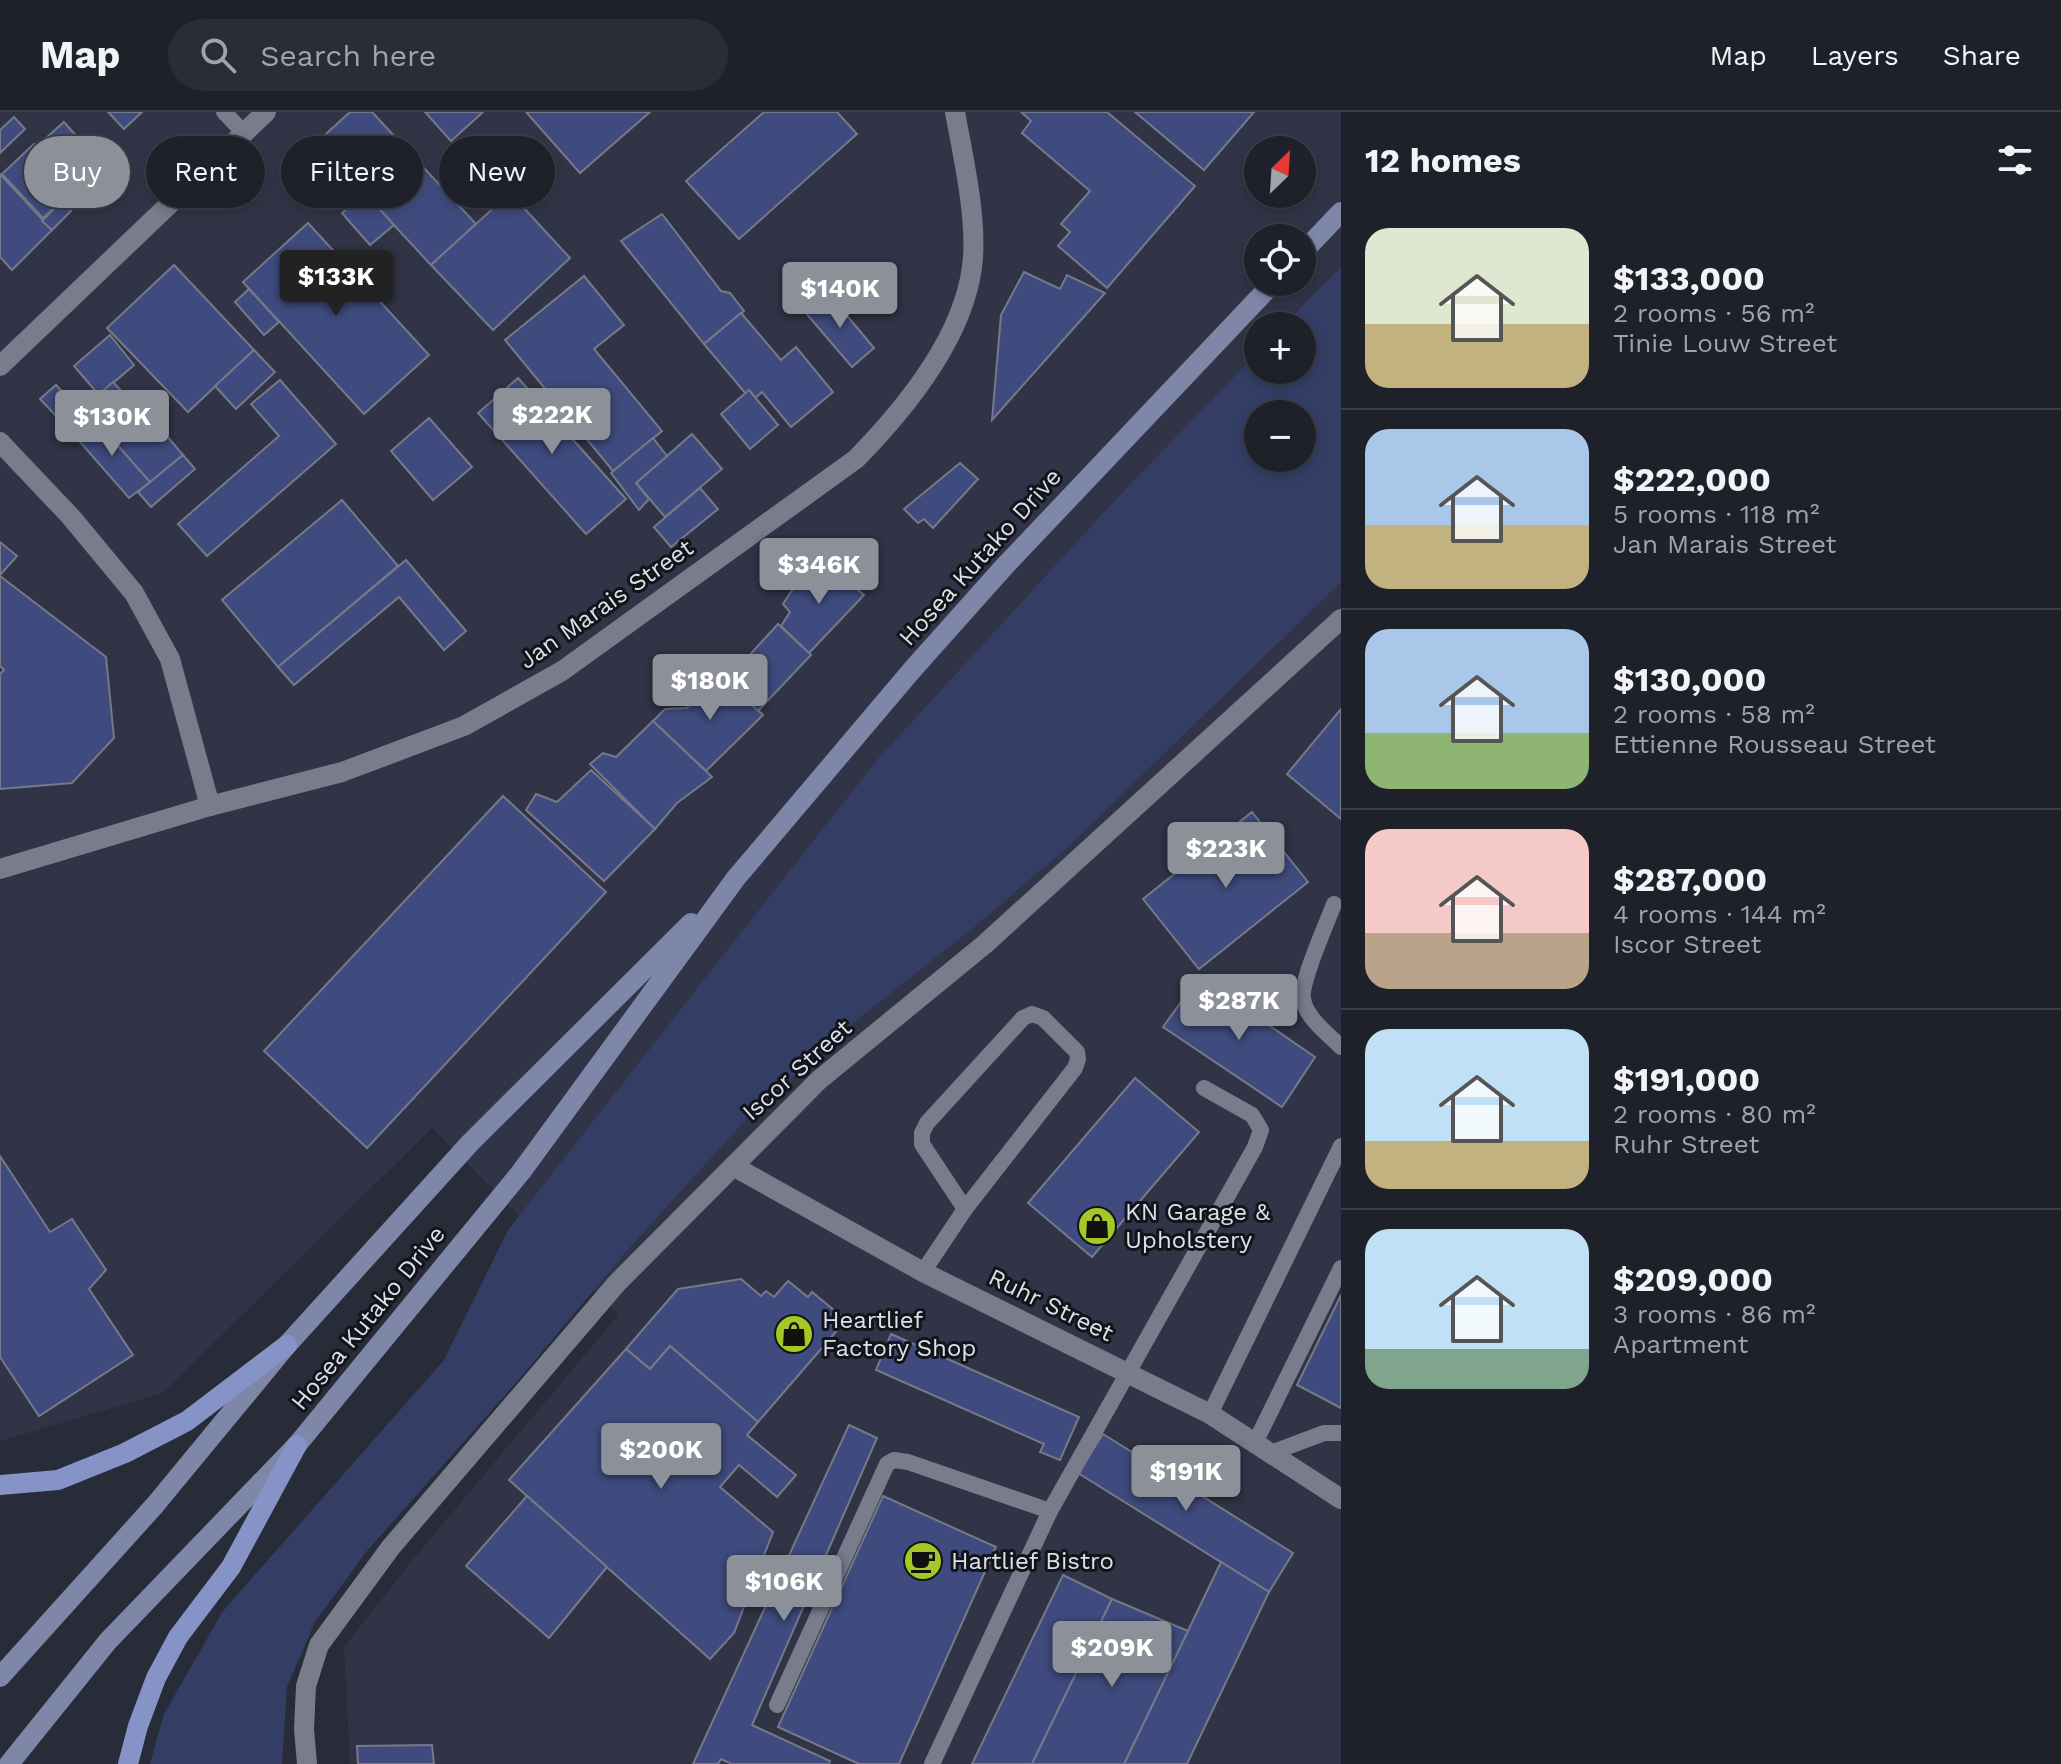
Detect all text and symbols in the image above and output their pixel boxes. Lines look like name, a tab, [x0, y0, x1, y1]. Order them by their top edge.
search box	[168, 19, 728, 91]
text: Map	[40, 33, 120, 77]
icon: search	[196, 33, 240, 77]
text: Search here	[260, 38, 436, 73]
text: Map	[1710, 39, 1767, 72]
text: Layers	[1811, 39, 1899, 72]
text: Share	[1943, 39, 2021, 72]
chip: Buy	[24, 136, 130, 208]
chip: Rent	[146, 136, 265, 208]
chip: Filters	[281, 136, 423, 208]
chip: New	[439, 136, 555, 208]
north arrow	[1244, 136, 1316, 208]
map controls	[1244, 136, 1316, 472]
icon: filters	[1993, 138, 2037, 182]
text: 12 homes	[1365, 140, 1521, 180]
button: locate	[1244, 224, 1316, 296]
pin: $133K	[280, 250, 392, 318]
text: $133,000	[1613, 258, 1765, 298]
icon: home	[1429, 260, 1525, 356]
text: $133K	[298, 261, 374, 291]
pin: $140K	[784, 262, 896, 330]
text: $140K	[800, 273, 880, 303]
text: 2 rooms · 56 m²	[1613, 298, 1815, 328]
button: +	[1244, 312, 1316, 384]
text: Tinie Louw Street	[1613, 328, 1837, 358]
pin: $222K	[496, 388, 608, 456]
pin: $130K	[56, 390, 168, 458]
text: $222K	[511, 399, 593, 429]
button: −	[1244, 400, 1316, 472]
text: $130K	[73, 401, 151, 431]
text: $222,000	[1613, 459, 1771, 499]
icon: home	[1429, 461, 1525, 557]
street label: Hosea Kutako Drive	[893, 463, 1067, 651]
text: 5 rooms · 118 m²	[1613, 499, 1819, 529]
text: Jan Marais Street	[1613, 529, 1836, 559]
street label: Jan Marais Street	[514, 533, 698, 675]
pin: $346K	[763, 538, 875, 606]
text: $346K	[778, 549, 860, 579]
pin: $180K	[654, 654, 766, 722]
text: $130,000	[1613, 659, 1766, 699]
icon: home	[1429, 661, 1525, 757]
text: $180K	[671, 665, 749, 695]
text: 2 rooms · 58 m²	[1613, 699, 1815, 729]
text: Ettienne Rousseau Street	[1613, 729, 1936, 759]
pin: $223K	[1170, 822, 1282, 890]
text: $223K	[1185, 833, 1267, 863]
text: $287,000	[1613, 859, 1767, 899]
icon: home	[1429, 861, 1525, 957]
text: 4 rooms · 144 m²	[1613, 899, 1826, 929]
text: Iscor Street	[1613, 929, 1761, 959]
pin: $287K	[1183, 974, 1295, 1042]
text: $287K	[1198, 985, 1280, 1015]
street label: Iscor Street	[737, 1014, 857, 1126]
text: $191,000	[1613, 1059, 1760, 1099]
icon: home	[1429, 1061, 1525, 1157]
text: 2 rooms · 80 m²	[1613, 1099, 1816, 1129]
text: Ruhr Street	[1613, 1129, 1759, 1159]
place label: KN Garage & Upholstery	[1125, 1198, 1271, 1254]
shop icon: KN Garage & Upholstery	[1076, 1205, 1118, 1247]
street label: Hosea Kutako Drive	[285, 1220, 451, 1416]
text: $209,000	[1613, 1259, 1773, 1299]
icon: home	[1429, 1261, 1525, 1357]
street label: Ruhr Street	[984, 1263, 1118, 1347]
text: 3 rooms · 86 m²	[1613, 1299, 1815, 1329]
place label: Heartlief Factory Shop	[822, 1306, 976, 1362]
shop icon: Heartlief Factory Shop	[773, 1313, 815, 1355]
text: Apartment	[1613, 1329, 1749, 1359]
pin: $200K	[605, 1423, 717, 1491]
text: $200K	[619, 1434, 703, 1464]
pin: $191K	[1130, 1445, 1242, 1513]
text: $191K	[1149, 1456, 1223, 1486]
cafe icon: Hartlief Bistro	[902, 1540, 944, 1582]
place label: Hartlief Bistro	[951, 1547, 1114, 1575]
pin: $106K	[728, 1555, 840, 1623]
text: $106K	[745, 1566, 823, 1596]
pin: $209K	[1056, 1621, 1168, 1689]
text: $209K	[1071, 1632, 1153, 1662]

